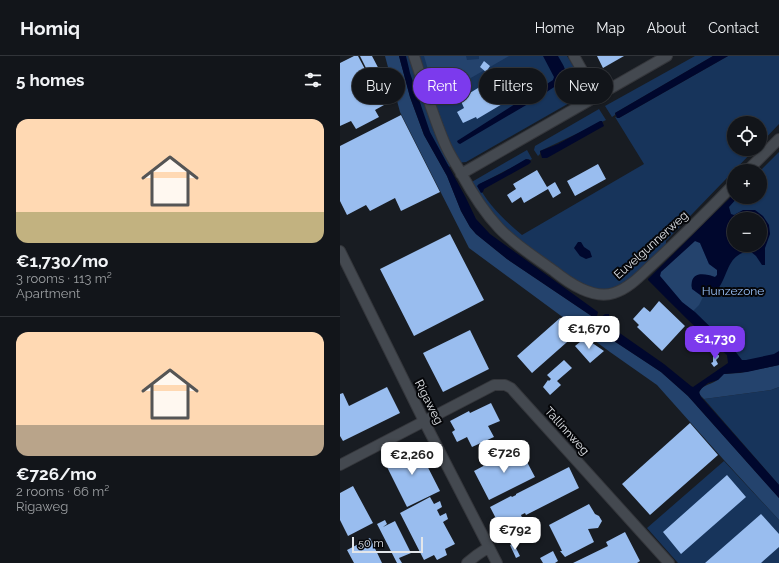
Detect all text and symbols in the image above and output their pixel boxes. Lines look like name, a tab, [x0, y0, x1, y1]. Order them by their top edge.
text: Homiq	[20, 17, 80, 39]
text: Home	[535, 20, 574, 36]
text: Map	[596, 20, 625, 36]
text: About	[647, 20, 686, 36]
text: Contact	[708, 20, 759, 36]
chip: Buy	[352, 68, 405, 104]
chip: Rent	[413, 68, 471, 104]
chip: Filters	[479, 68, 547, 104]
chip: New	[555, 68, 613, 104]
icon: filters	[302, 69, 324, 91]
text: 5 homes	[16, 70, 84, 90]
map controls	[727, 116, 767, 252]
button: locate	[727, 116, 767, 156]
icon: home	[134, 145, 206, 217]
button: +	[727, 164, 767, 204]
street label: Euvelgunnerweg	[611, 208, 691, 282]
button: −	[727, 212, 767, 252]
text: €1,730/mo	[16, 251, 108, 271]
text: 3 rooms · 113 m²	[16, 271, 112, 286]
park label: Hunzezone	[702, 284, 764, 298]
text: Apartment	[16, 286, 80, 301]
pin: €1,670	[556, 316, 622, 350]
text: €1,670	[568, 321, 610, 336]
pin: €1,730	[682, 326, 748, 360]
text: €1,730	[694, 331, 736, 346]
icon: home	[134, 358, 206, 430]
street label: Rigaweg	[412, 377, 446, 427]
street label: Tallinnweg	[542, 404, 592, 458]
pin: €726	[480, 440, 528, 474]
pin: €2,260	[379, 442, 445, 476]
text: €726	[488, 445, 520, 460]
text: €2,260	[390, 447, 434, 462]
text: €726/mo	[16, 464, 96, 484]
text: 2 rooms · 66 m²	[16, 484, 109, 499]
text: Rigaweg	[16, 499, 68, 514]
pin: €792	[491, 517, 539, 551]
text: €792	[499, 522, 531, 537]
scale bar	[352, 535, 423, 554]
text: 50 m	[358, 537, 384, 550]

